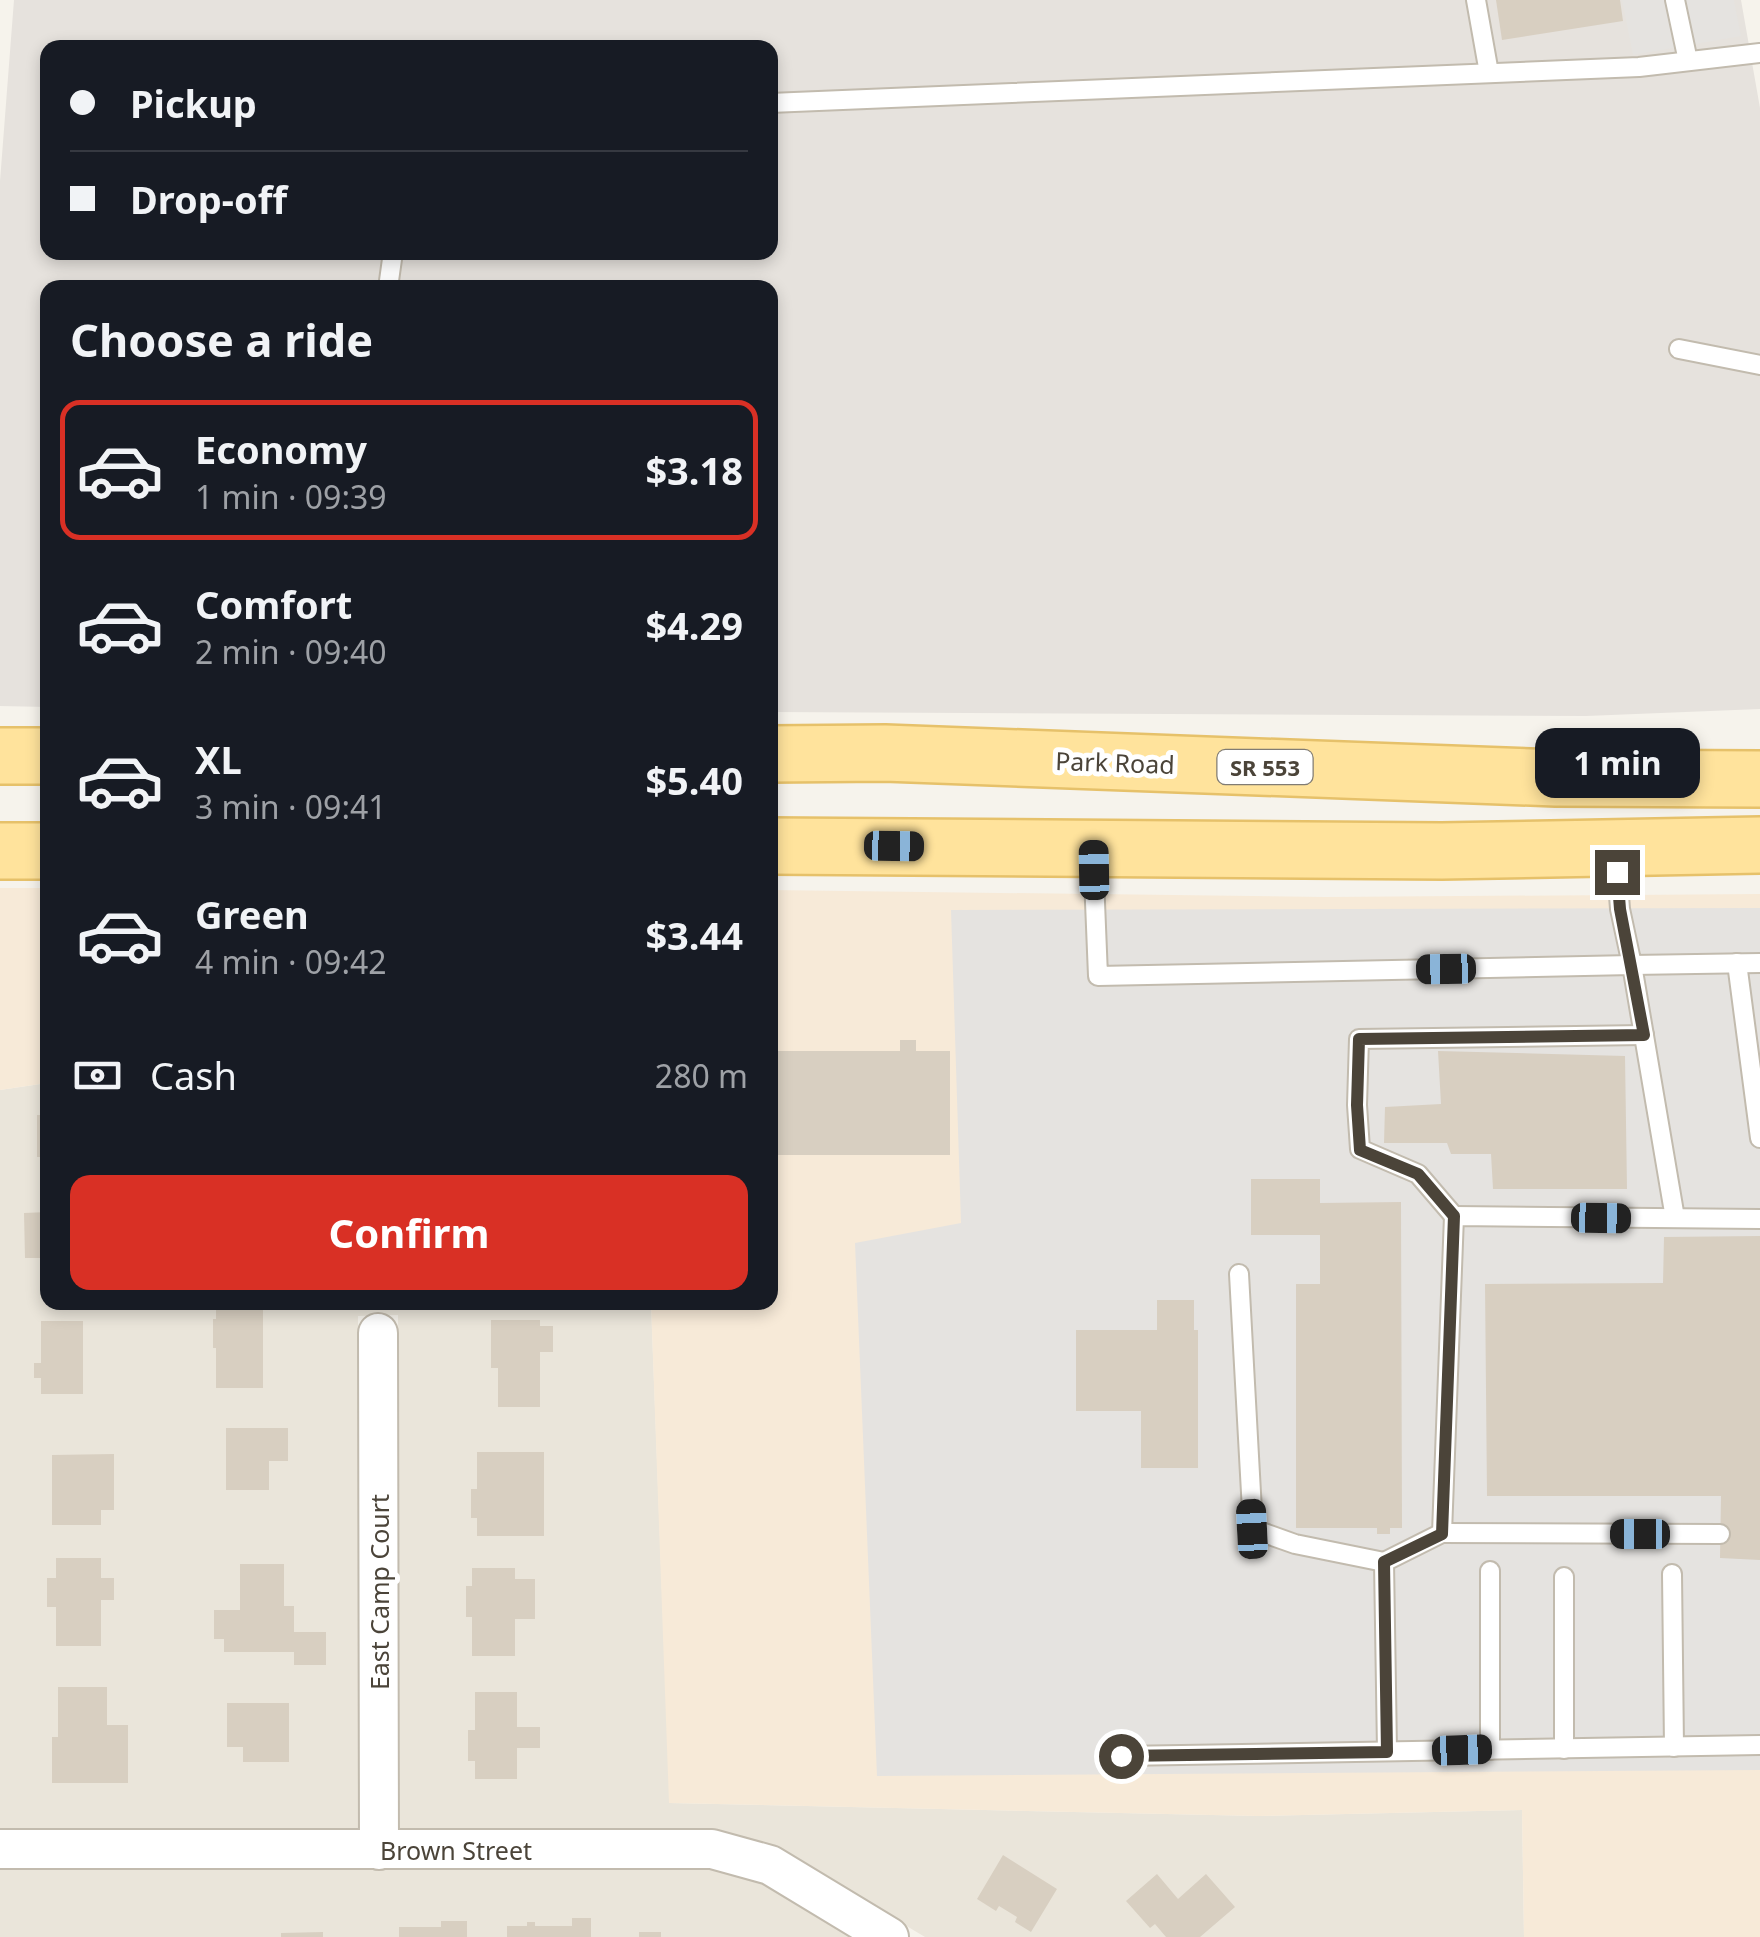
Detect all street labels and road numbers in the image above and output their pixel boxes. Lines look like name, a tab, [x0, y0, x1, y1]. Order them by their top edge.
street label: Park Road	[1055, 743, 1175, 781]
road number: SR 553	[1218, 750, 1312, 784]
street label: East Camp Court	[362, 1494, 396, 1690]
street label: Brown Street	[380, 1833, 532, 1867]

